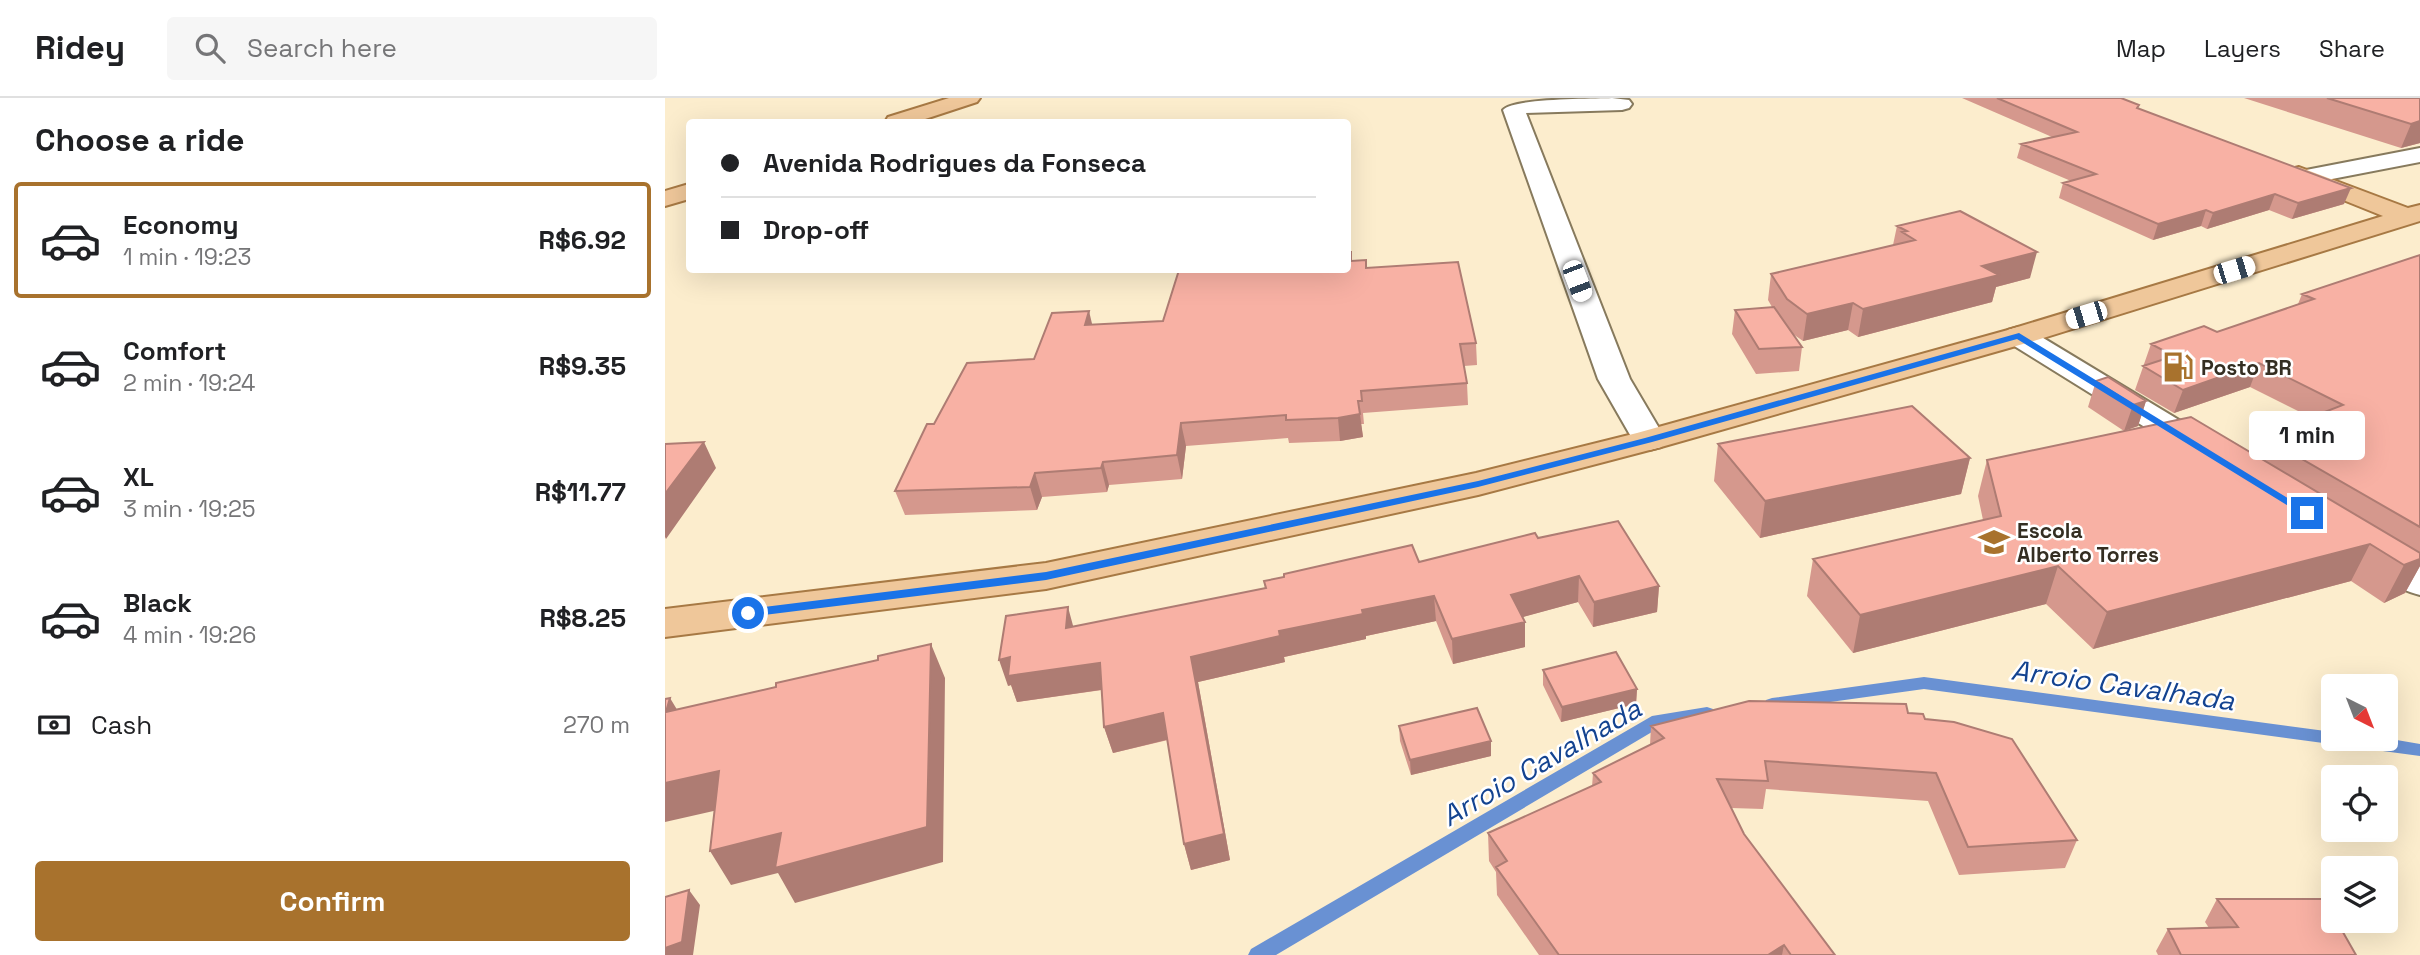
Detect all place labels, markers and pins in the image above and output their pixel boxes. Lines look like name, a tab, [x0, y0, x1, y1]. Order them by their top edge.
fuel station icon: Posto BR	[2161, 350, 2195, 384]
place label: Posto BR	[2201, 354, 2292, 381]
place label: Escola Alberto Torres	[2017, 517, 2159, 568]
school or university icon: Escola Alberto Torres	[1977, 525, 2011, 559]

